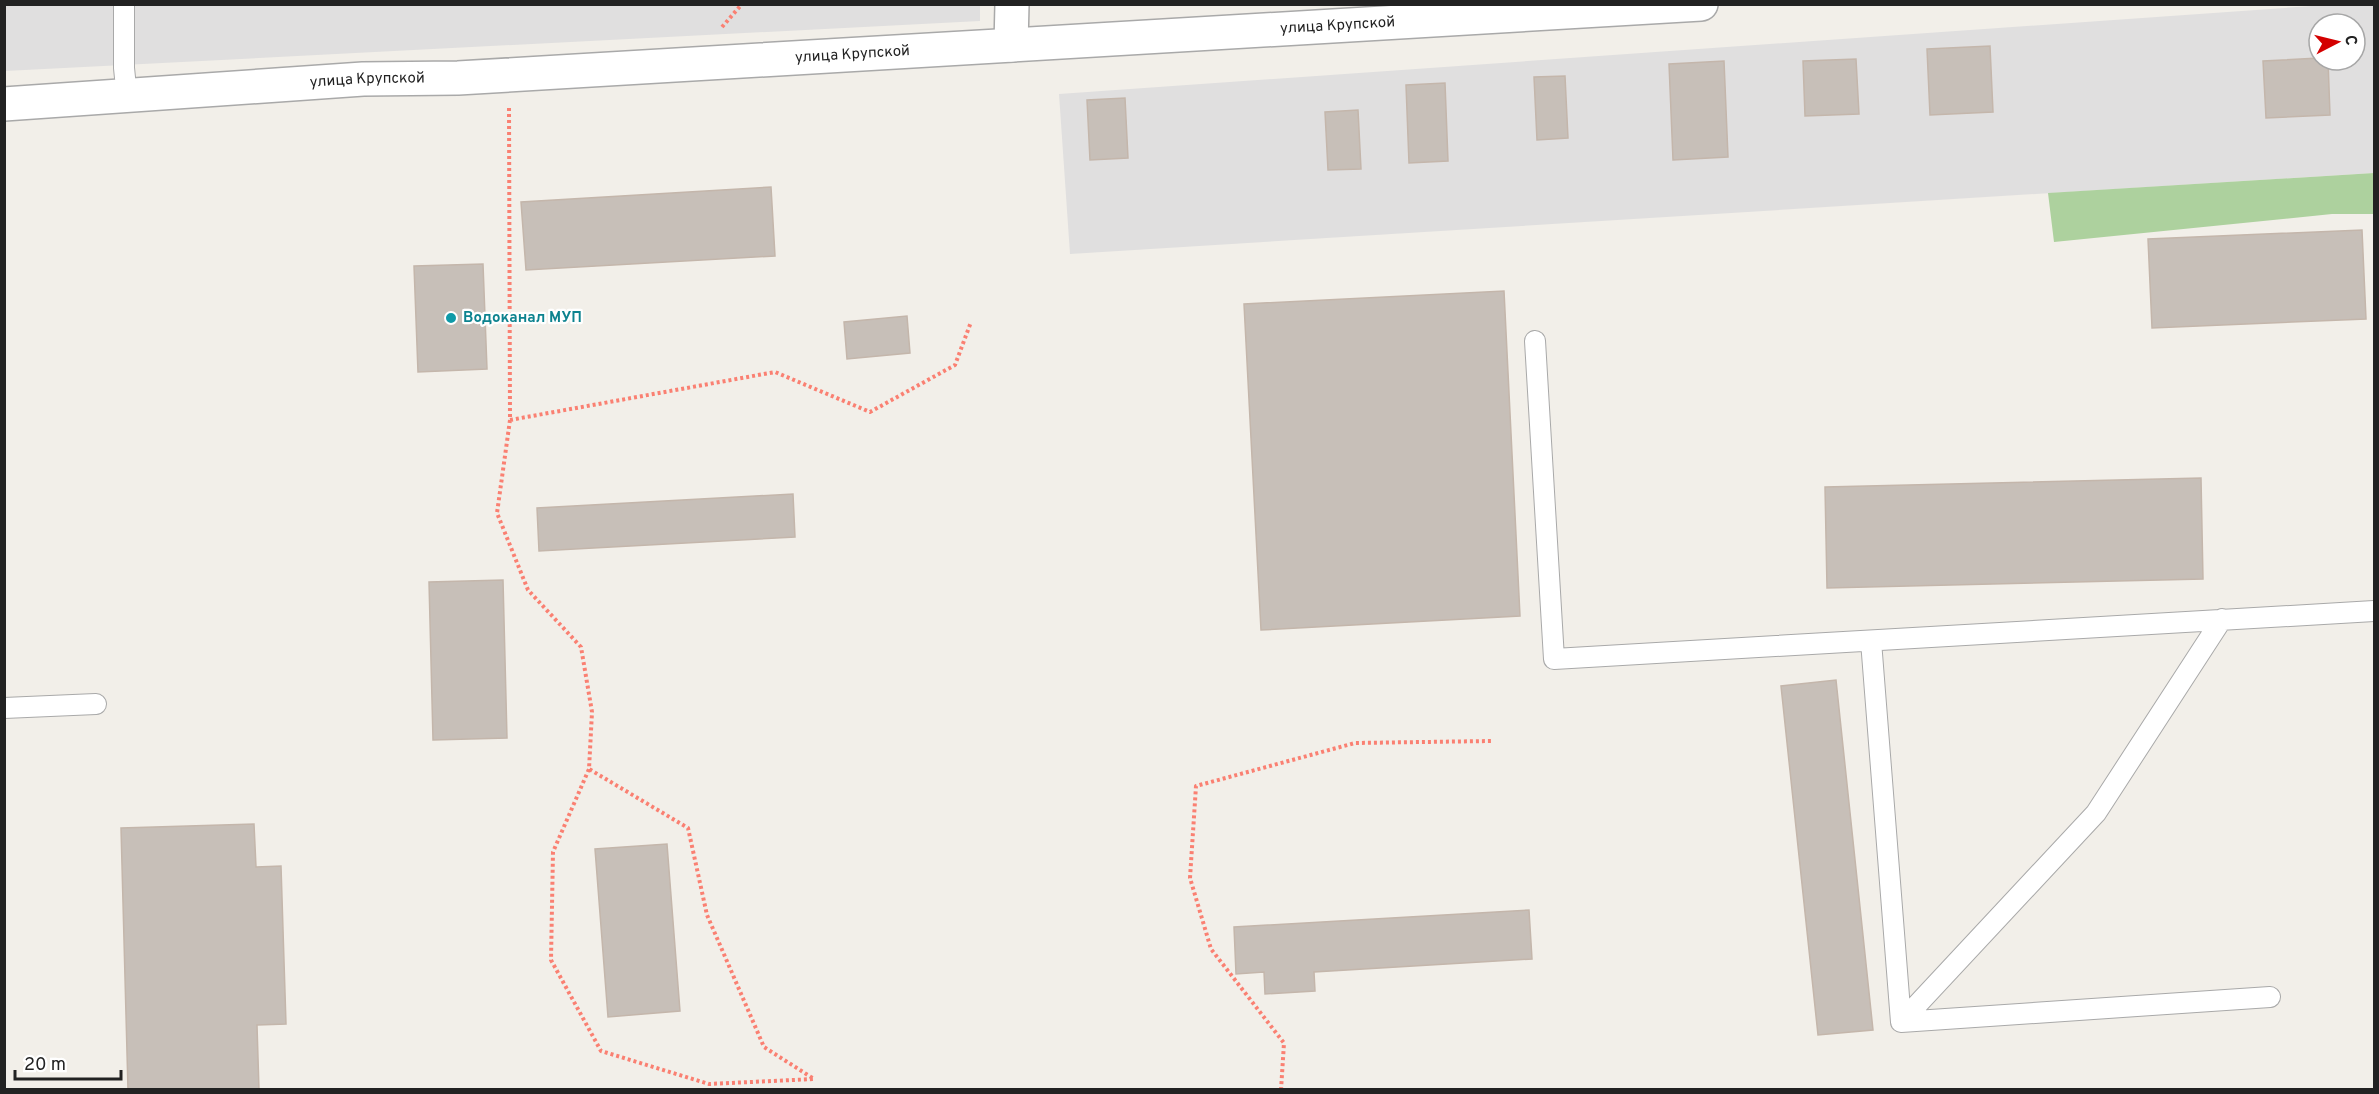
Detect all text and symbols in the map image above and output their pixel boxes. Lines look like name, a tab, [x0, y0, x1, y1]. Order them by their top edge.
north arrow	[2307, 12, 2367, 72]
street label: улица Крупской	[1280, 13, 1396, 39]
text: С	[2339, 34, 2360, 47]
street label: улица Крупской	[794, 42, 910, 67]
street label: улица Крупской	[309, 69, 425, 92]
place label: Водоканал МУП	[463, 309, 582, 328]
marker: Водоканал МУП	[444, 311, 458, 325]
scale bar	[15, 1043, 122, 1081]
text: 20 m	[24, 1054, 66, 1077]

